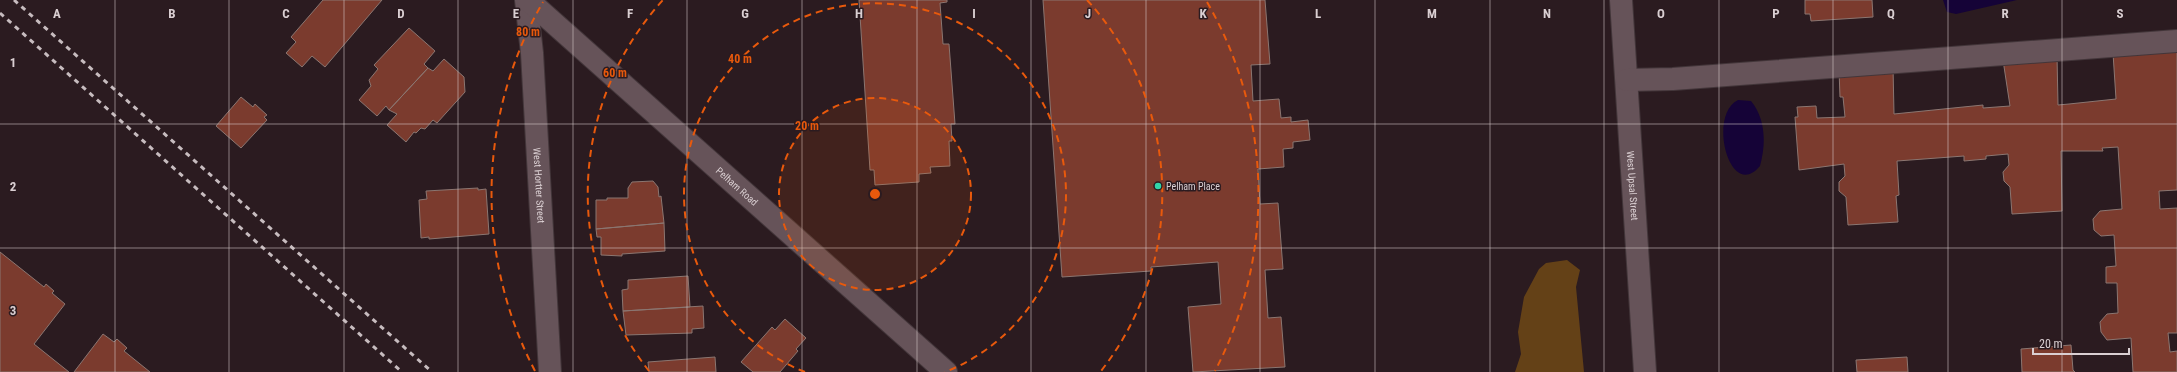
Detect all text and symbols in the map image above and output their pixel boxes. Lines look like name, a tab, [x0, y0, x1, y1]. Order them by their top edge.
text: A	[53, 6, 61, 21]
text: B	[168, 6, 176, 21]
text: C	[282, 6, 290, 21]
text: D	[397, 6, 405, 21]
text: E	[513, 6, 520, 21]
text: F	[627, 6, 633, 21]
text: G	[741, 6, 749, 21]
text: H	[855, 6, 863, 21]
text: I	[972, 6, 976, 21]
text: J	[1085, 6, 1091, 21]
text: K	[1199, 6, 1207, 21]
text: L	[1315, 6, 1321, 21]
text: M	[1427, 6, 1437, 21]
text: N	[1543, 6, 1551, 21]
text: O	[1657, 6, 1665, 21]
text: P	[1772, 6, 1780, 21]
text: Q	[1887, 6, 1895, 21]
text: R	[2001, 6, 2009, 21]
text: S	[2116, 6, 2124, 21]
text: 80 m	[516, 25, 540, 39]
text: 40 m	[728, 52, 752, 66]
text: 1	[10, 55, 16, 70]
text: 60 m	[603, 66, 627, 80]
text: 20 m	[795, 119, 819, 133]
street label: West Hortter Street	[532, 147, 547, 224]
street label: West Upsal Street	[1625, 150, 1641, 221]
street label: Pelham Road	[714, 165, 760, 208]
text: 2	[10, 179, 17, 194]
marker: Pelham Place	[1153, 181, 1163, 191]
place label: Pelham Place	[1166, 181, 1220, 192]
centre of rings	[868, 187, 882, 201]
text: 3	[10, 303, 16, 318]
scale bar	[2033, 330, 2129, 356]
text: 20 m	[2039, 337, 2063, 351]

